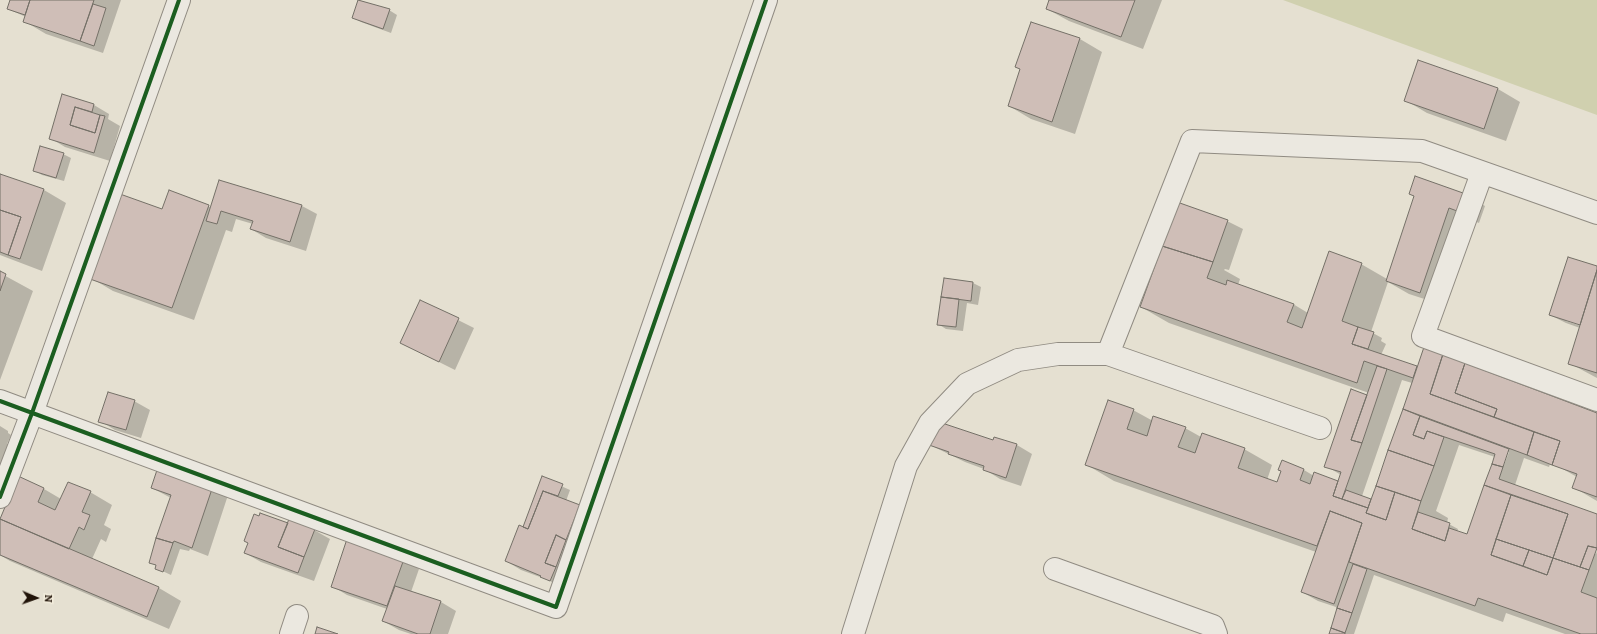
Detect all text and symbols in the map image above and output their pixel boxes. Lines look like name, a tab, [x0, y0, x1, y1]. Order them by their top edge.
north arrow	[16, 578, 56, 618]
text: N	[41, 594, 56, 603]

